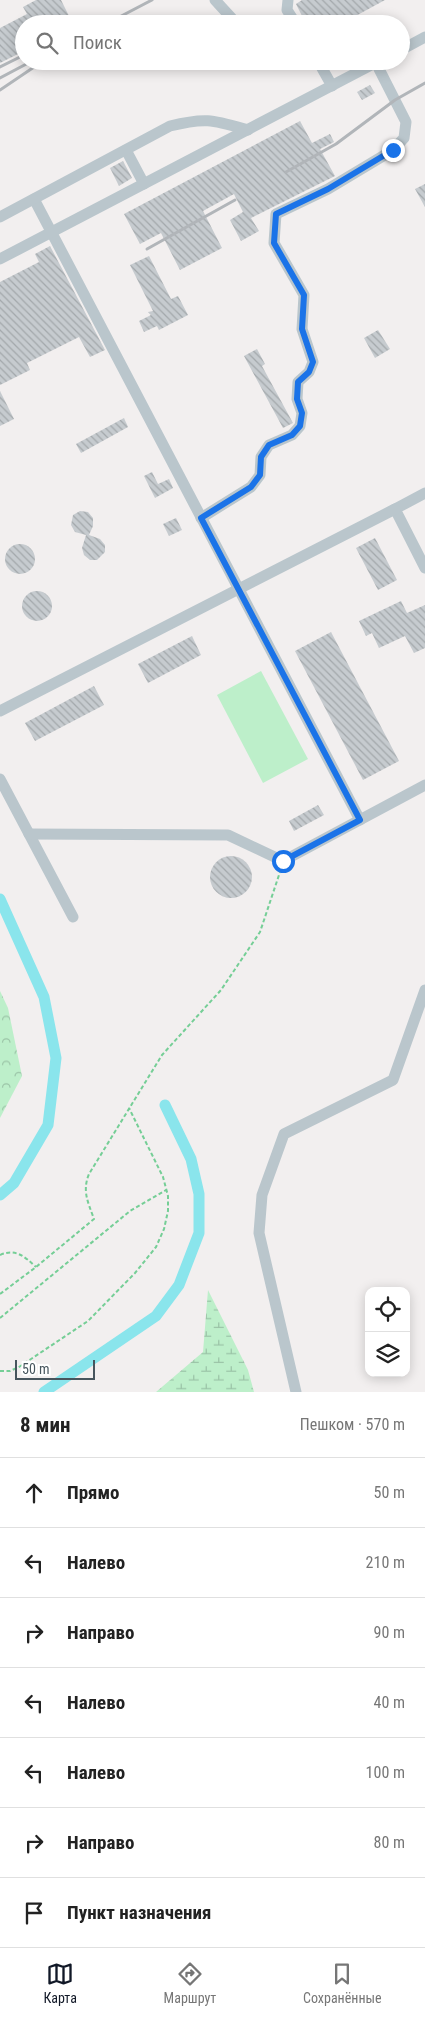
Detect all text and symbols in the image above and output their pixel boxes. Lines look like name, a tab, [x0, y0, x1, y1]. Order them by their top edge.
search box	[15, 15, 410, 70]
icon: search	[33, 29, 61, 57]
text: Поиск	[73, 31, 122, 54]
route end	[382, 139, 405, 162]
route start	[272, 850, 295, 873]
map controls	[365, 1287, 410, 1377]
button: locate	[365, 1287, 410, 1332]
button: layers	[365, 1332, 410, 1377]
scale bar	[15, 1357, 95, 1380]
text: 50 m	[22, 1361, 50, 1377]
text: 8 мин	[20, 1413, 70, 1437]
text: Пешком · 570 m	[300, 1415, 405, 1434]
icon: ahead	[20, 1479, 48, 1507]
text: Прямо	[67, 1481, 120, 1504]
text: 50 m	[373, 1483, 405, 1502]
icon: left	[20, 1549, 48, 1577]
text: Налево	[67, 1551, 125, 1574]
text: 210 m	[366, 1553, 405, 1572]
icon: right	[20, 1619, 48, 1647]
text: Направо	[67, 1621, 134, 1644]
text: 90 m	[373, 1623, 405, 1642]
icon: left	[20, 1689, 48, 1717]
text: Налево	[67, 1691, 125, 1714]
text: 40 m	[373, 1693, 405, 1712]
icon: left	[20, 1759, 48, 1787]
text: Налево	[67, 1761, 125, 1784]
text: 100 m	[366, 1763, 405, 1782]
icon: right	[20, 1829, 48, 1857]
text: Направо	[67, 1831, 134, 1854]
text: 80 m	[373, 1833, 405, 1852]
icon: arrive	[20, 1899, 48, 1927]
text: Пункт назначения	[67, 1901, 211, 1924]
tab: Карта	[43, 1960, 77, 2006]
tab: Маршрут	[164, 1960, 216, 2006]
tab: Сохранённые	[303, 1960, 382, 2006]

